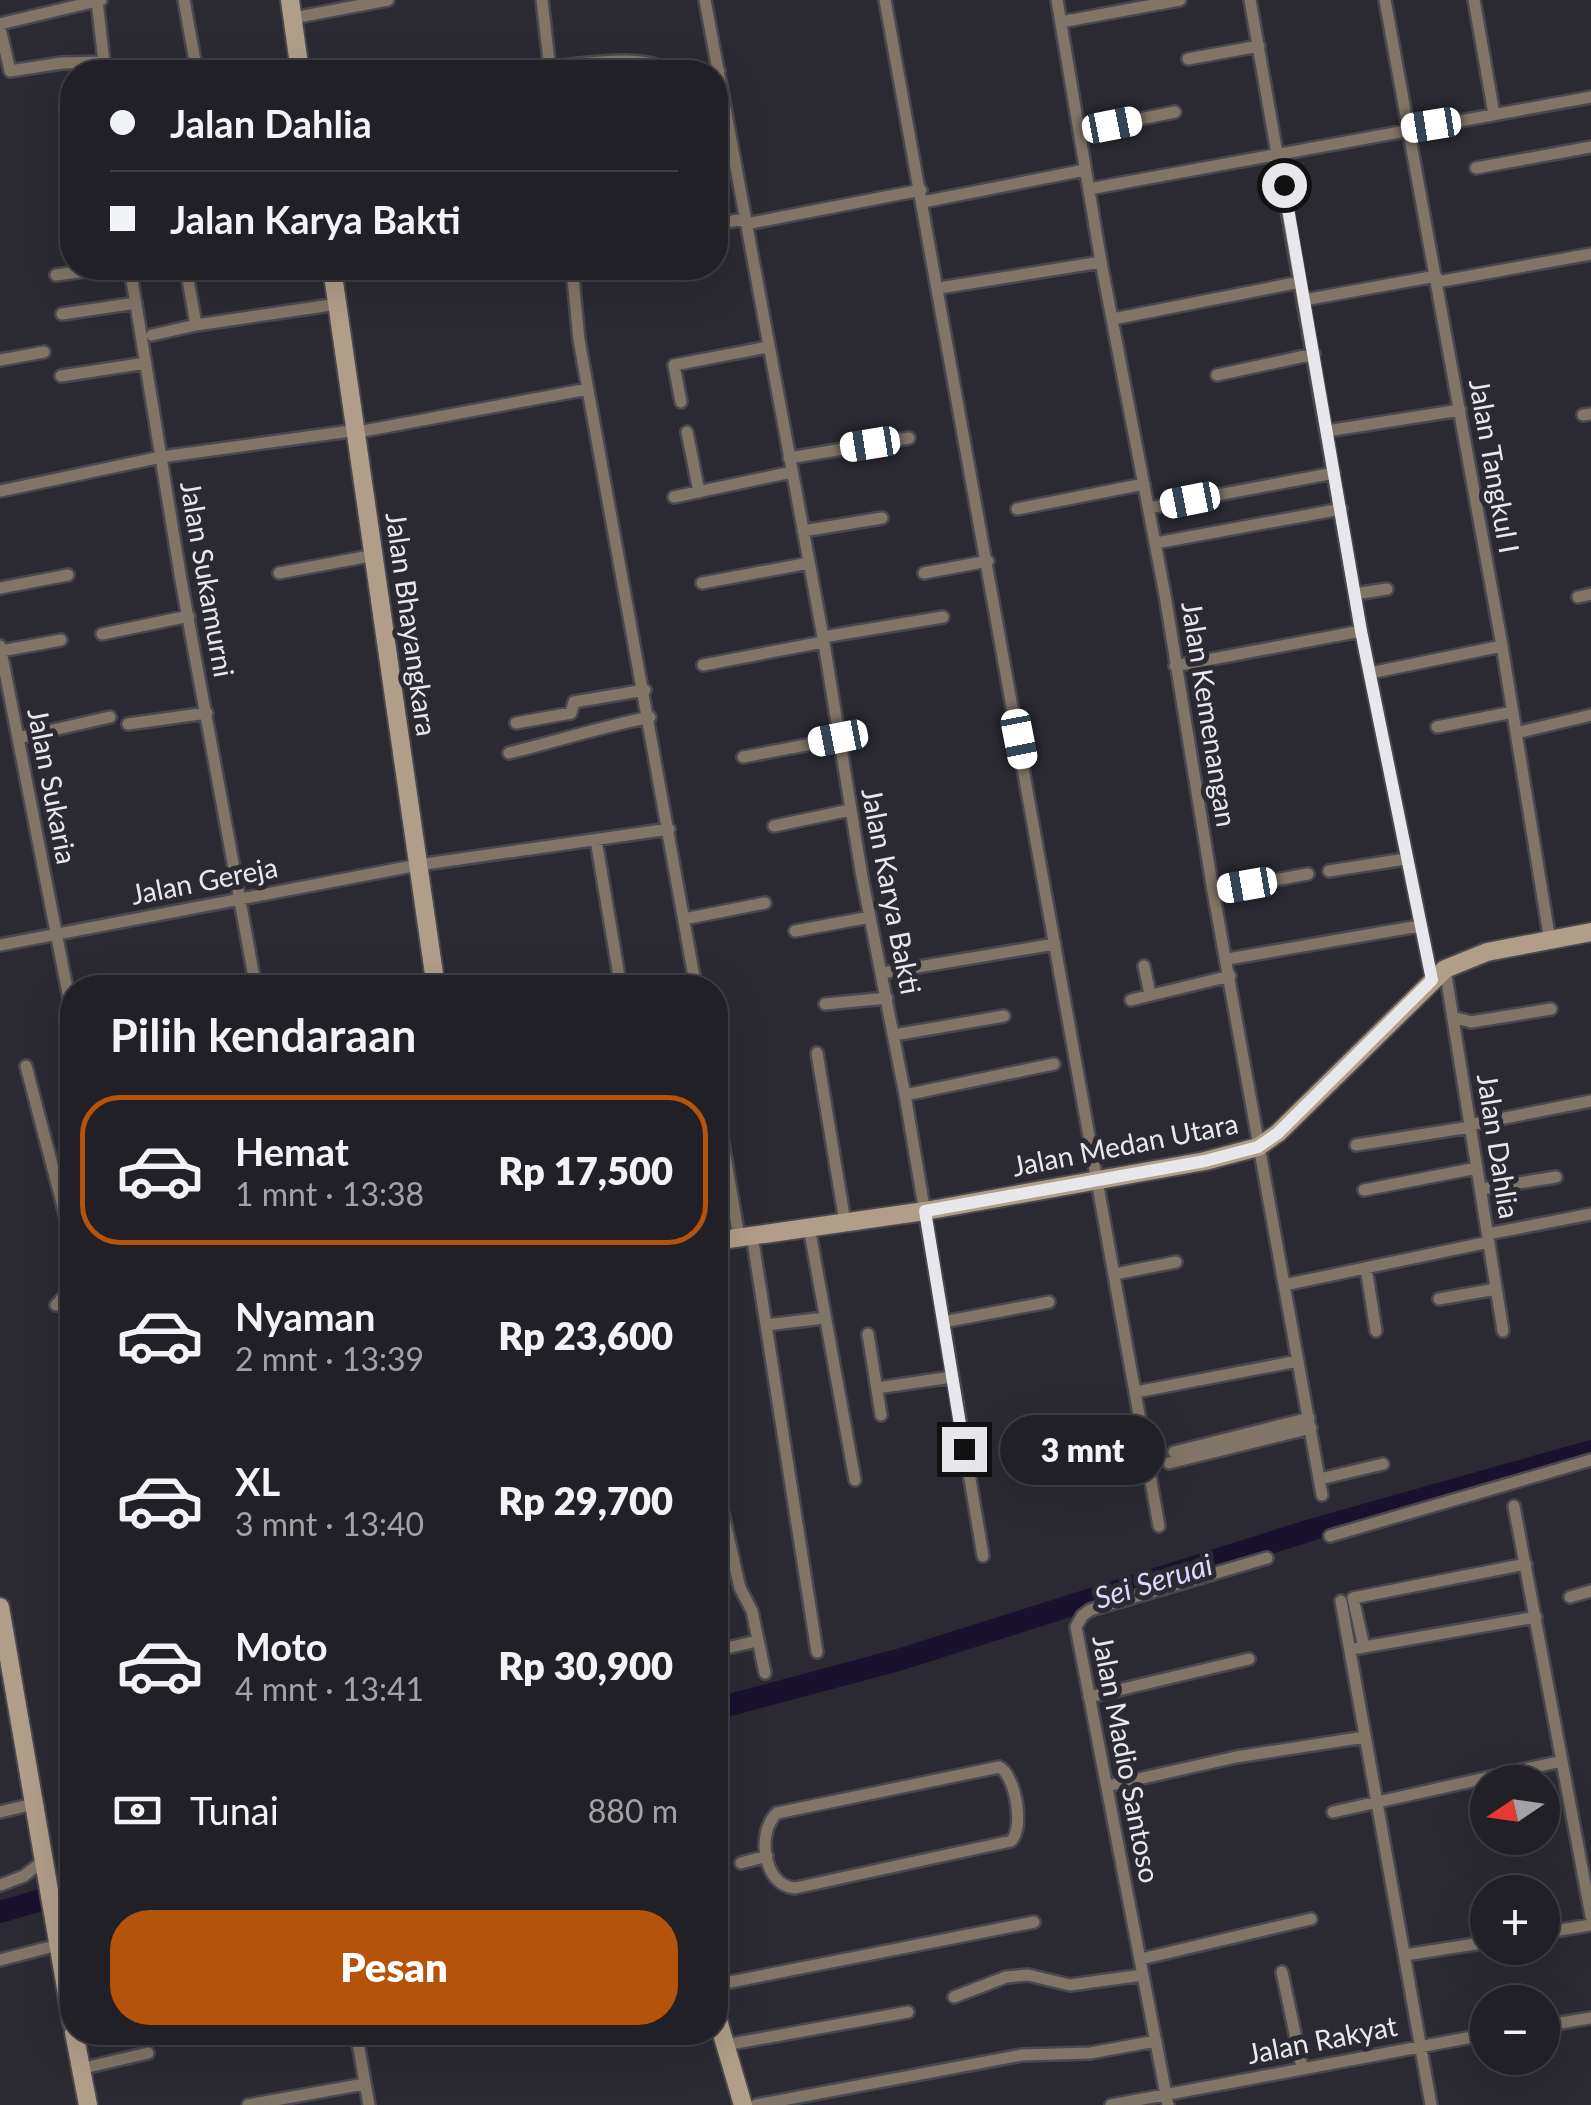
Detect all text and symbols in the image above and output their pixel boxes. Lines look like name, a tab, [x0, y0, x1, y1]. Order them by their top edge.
text: Jalan Dahlia	[170, 100, 372, 146]
car	[1080, 105, 1144, 145]
car	[1399, 105, 1463, 145]
route start	[1262, 163, 1307, 208]
text: Jalan Karya Bakti	[170, 196, 461, 242]
street label: Jalan Tangkul I	[1463, 376, 1527, 556]
car	[838, 424, 902, 464]
street label: Jalan Sukamurni	[174, 478, 242, 680]
car	[1158, 480, 1222, 520]
street label: Jalan Bhayangkara	[379, 510, 445, 738]
street label: Jalan Kemenangan	[1175, 599, 1245, 829]
street label: Jalan Sukaria	[21, 705, 85, 867]
car	[999, 707, 1039, 771]
car	[806, 718, 870, 758]
street label: Jalan Karya Bakti	[855, 785, 929, 997]
street label: Jalan Gereja	[128, 849, 280, 911]
car	[1215, 865, 1279, 905]
text: Pilih kendaraan	[110, 1008, 416, 1062]
street label: Jalan Dahlia	[1471, 1071, 1527, 1221]
street label: Jalan Medan Utara	[1009, 1105, 1241, 1183]
icon: car	[115, 1125, 205, 1215]
text: Hemat	[235, 1128, 349, 1174]
text: Rp 17,500	[498, 1147, 673, 1193]
text: 1 mnt · 13:38	[235, 1174, 424, 1213]
icon: car	[115, 1290, 205, 1380]
text: Nyaman	[235, 1293, 375, 1339]
text: Rp 23,600	[498, 1312, 673, 1358]
text: 2 mnt · 13:39	[235, 1339, 424, 1378]
callout: 3 mnt	[999, 1414, 1164, 1484]
route end	[942, 1427, 987, 1472]
text: 3 mnt	[1041, 1430, 1124, 1469]
icon: car	[115, 1455, 205, 1545]
text: XL	[235, 1458, 280, 1504]
text: Rp 29,700	[498, 1477, 673, 1523]
text: 3 mnt · 13:40	[235, 1504, 424, 1543]
water label: Sei Seruai	[1090, 1545, 1216, 1615]
icon: car	[115, 1620, 205, 1710]
text: Moto	[235, 1623, 328, 1669]
street label: Jalan Madio Santoso	[1086, 1632, 1168, 1886]
text: Rp 30,900	[498, 1642, 673, 1688]
text: 4 mnt · 13:41	[235, 1669, 424, 1708]
north arrow	[1470, 1765, 1560, 1855]
map controls	[1470, 1765, 1560, 2075]
icon: cash	[110, 1783, 165, 1838]
text: Tunai	[190, 1787, 279, 1833]
text: 880 m	[588, 1791, 678, 1830]
button: +	[1470, 1875, 1560, 1965]
button: Pesan	[110, 1910, 678, 2025]
button: −	[1470, 1985, 1560, 2075]
street label: Jalan Rakyat	[1244, 2008, 1400, 2070]

